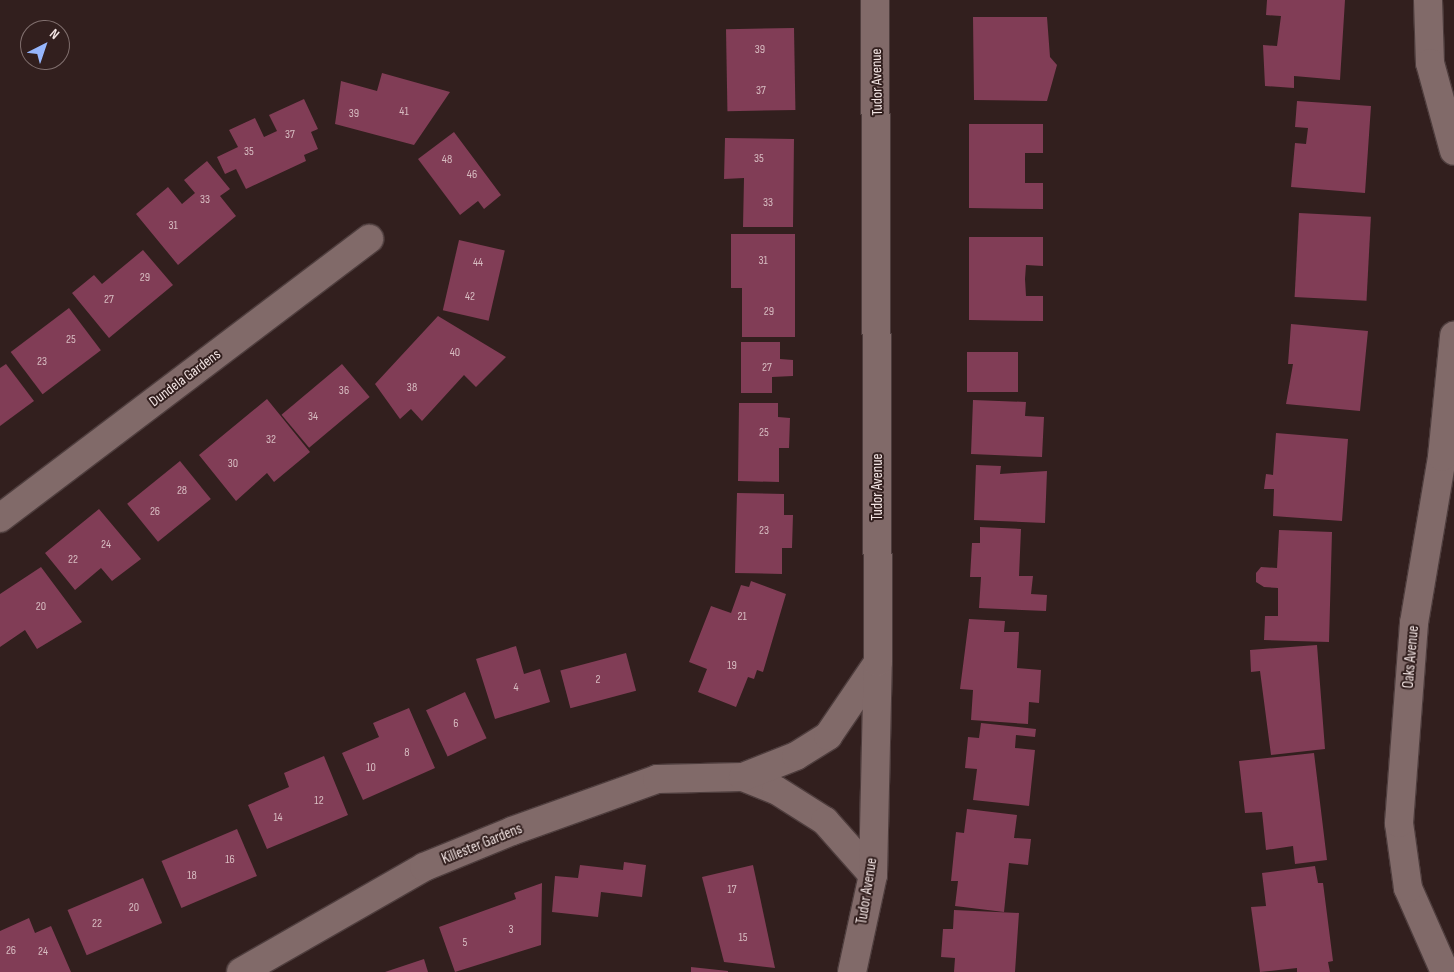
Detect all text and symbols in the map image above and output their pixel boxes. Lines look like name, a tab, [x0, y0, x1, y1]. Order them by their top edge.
north arrow	[20, 20, 70, 70]
text: N	[46, 25, 63, 43]
house number: 39	[755, 43, 765, 57]
street label: Tudor Avenue	[867, 48, 887, 116]
house number: 37	[756, 84, 766, 98]
house number: 41	[399, 105, 409, 119]
house number: 39	[349, 107, 359, 121]
house number: 37	[285, 128, 295, 142]
house number: 35	[244, 145, 254, 159]
house number: 35	[754, 152, 764, 166]
house number: 48	[442, 153, 452, 167]
house number: 46	[467, 168, 477, 182]
house number: 33	[200, 193, 210, 207]
house number: 33	[763, 196, 773, 210]
house number: 31	[168, 219, 178, 233]
house number: 31	[758, 254, 768, 268]
house number: 44	[473, 256, 483, 270]
house number: 29	[140, 271, 150, 285]
house number: 42	[465, 290, 475, 304]
house number: 27	[104, 293, 114, 307]
house number: 29	[764, 305, 774, 319]
house number: 25	[66, 333, 76, 347]
street label: Dundela Gardens	[146, 345, 224, 411]
house number: 40	[450, 346, 460, 360]
house number: 23	[37, 355, 47, 369]
house number: 27	[762, 361, 772, 375]
house number: 38	[407, 381, 417, 395]
house number: 36	[339, 384, 349, 398]
house number: 34	[308, 410, 318, 424]
house number: 25	[759, 426, 769, 440]
house number: 32	[266, 433, 276, 447]
street label: Tudor Avenue	[869, 453, 887, 521]
house number: 30	[228, 457, 238, 471]
house number: 28	[177, 484, 187, 498]
house number: 26	[150, 505, 160, 519]
house number: 23	[759, 524, 769, 538]
house number: 24	[101, 538, 111, 552]
house number: 22	[68, 553, 78, 567]
house number: 20	[36, 600, 46, 614]
house number: 21	[737, 610, 747, 624]
street label: Oaks Avenue	[1399, 625, 1423, 689]
house number: 19	[727, 659, 737, 673]
house number: 2	[596, 673, 600, 687]
house number: 4	[513, 681, 519, 695]
house number: 6	[453, 717, 459, 731]
house number: 8	[404, 746, 410, 760]
house number: 10	[366, 761, 376, 775]
house number: 12	[314, 794, 324, 808]
house number: 14	[273, 811, 283, 825]
street label: Killester Gardens	[439, 820, 525, 868]
house number: 16	[225, 853, 235, 867]
street label: Tudor Avenue	[853, 856, 881, 926]
house number: 18	[187, 869, 197, 883]
house number: 17	[728, 883, 736, 897]
house number: 20	[129, 901, 139, 915]
house number: 22	[92, 917, 102, 931]
house number: 3	[508, 923, 514, 937]
house number: 15	[738, 931, 748, 945]
house number: 5	[463, 936, 467, 950]
house number: 26	[6, 944, 16, 958]
house number: 24	[38, 945, 48, 959]

